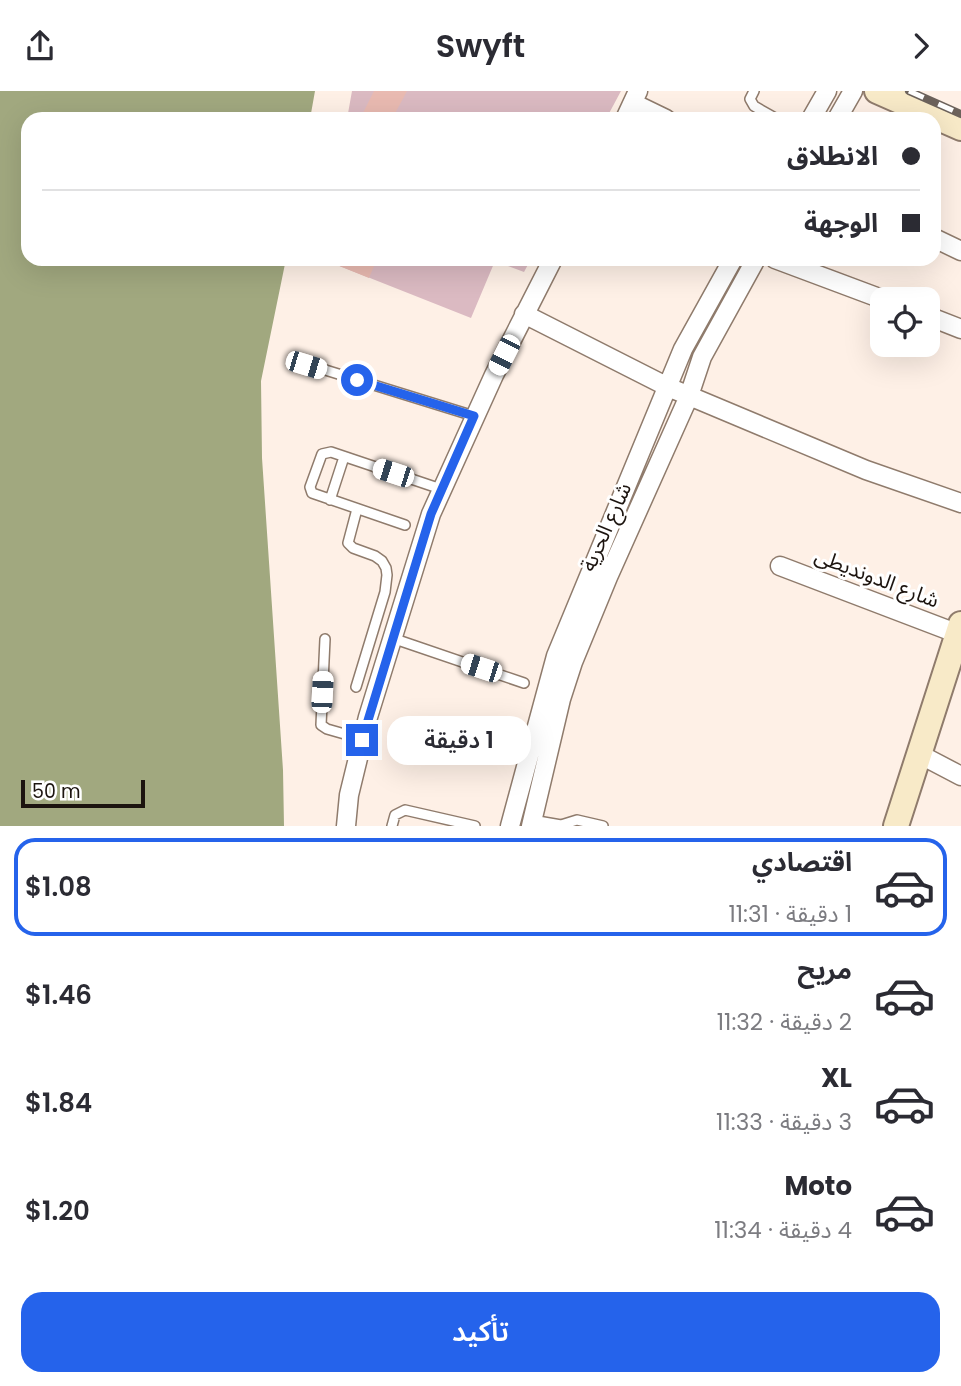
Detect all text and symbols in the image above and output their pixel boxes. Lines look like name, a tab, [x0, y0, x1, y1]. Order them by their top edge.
text: Swyft	[436, 23, 525, 68]
icon: share	[21, 27, 59, 65]
icon: forward	[902, 27, 940, 65]
text: الانطلاق	[787, 138, 878, 174]
text: الوجهة	[804, 205, 878, 241]
map controls	[870, 287, 940, 357]
button: locate	[870, 287, 940, 357]
car	[486, 332, 523, 378]
car	[283, 349, 330, 381]
route start	[341, 364, 373, 396]
car	[370, 457, 417, 489]
street label: شارع الحرية	[573, 478, 639, 576]
street label: شارع الدونديطى	[810, 541, 944, 615]
car	[458, 652, 505, 684]
car	[311, 670, 334, 714]
callout: 1 دقيقة	[386, 715, 530, 765]
route end	[346, 724, 378, 756]
text: 1 دقيقة	[424, 724, 494, 756]
scale bar	[21, 777, 145, 809]
text: 50 m	[32, 778, 81, 805]
text: اقتصادي	[752, 844, 852, 880]
icon: car	[873, 856, 936, 919]
text: $1.08	[25, 869, 92, 905]
text: 1 دقيقة · 11:31	[728, 898, 852, 930]
text: مريح	[797, 952, 852, 988]
icon: car	[873, 964, 936, 1027]
text: $1.46	[25, 977, 92, 1013]
text: 2 دقيقة · 11:32	[717, 1006, 852, 1038]
text: XL	[821, 1060, 852, 1096]
icon: car	[873, 1072, 936, 1135]
text: $1.84	[25, 1085, 92, 1121]
text: 3 دقيقة · 11:33	[716, 1106, 852, 1138]
text: Moto	[784, 1168, 852, 1204]
icon: car	[873, 1180, 936, 1243]
text: $1.20	[25, 1193, 90, 1229]
text: 4 دقيقة · 11:34	[714, 1214, 852, 1246]
button: تأكيد	[21, 1292, 940, 1372]

